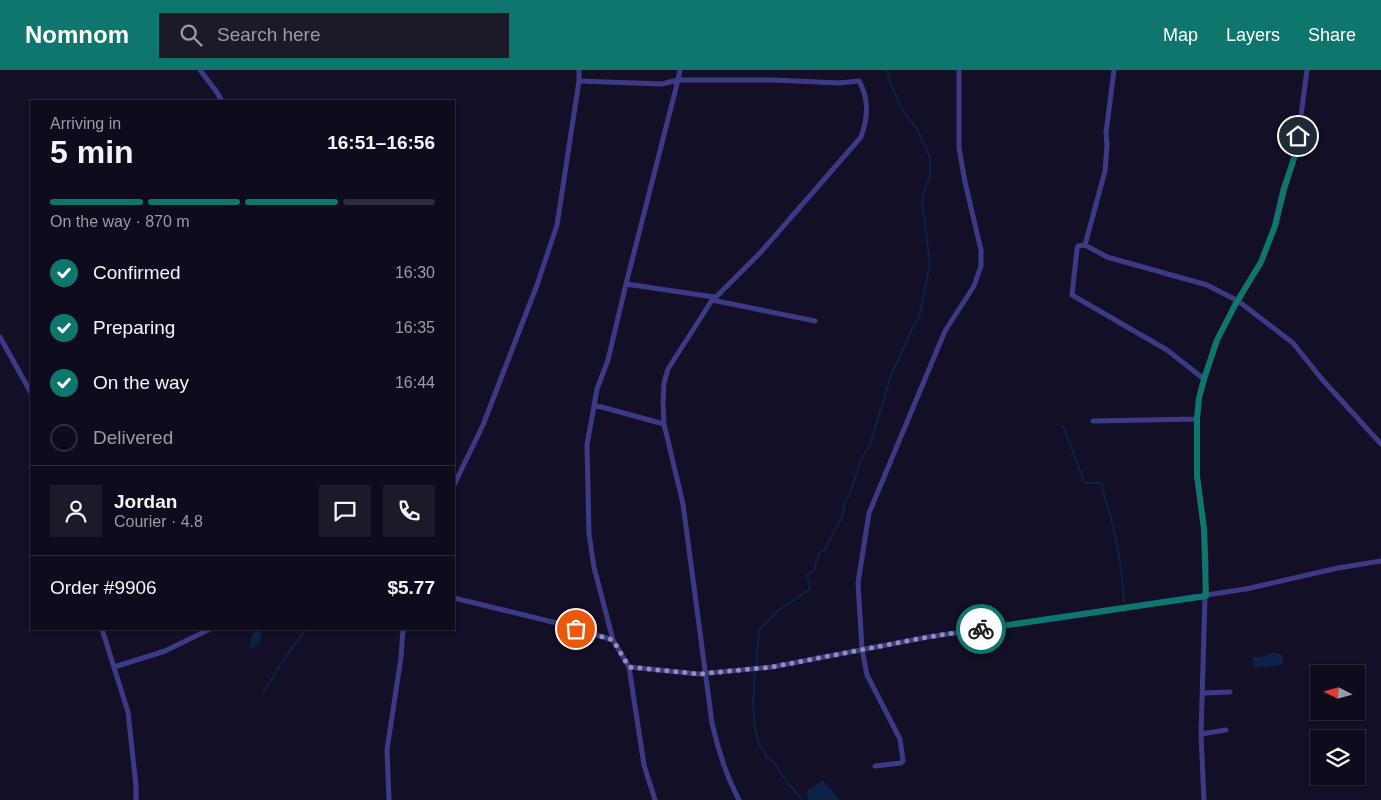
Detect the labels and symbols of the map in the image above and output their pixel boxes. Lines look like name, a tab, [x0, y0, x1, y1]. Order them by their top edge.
pin	[1277, 115, 1319, 157]
courier	[956, 604, 1006, 654]
pin	[555, 608, 597, 650]
north arrow	[1310, 665, 1365, 720]

